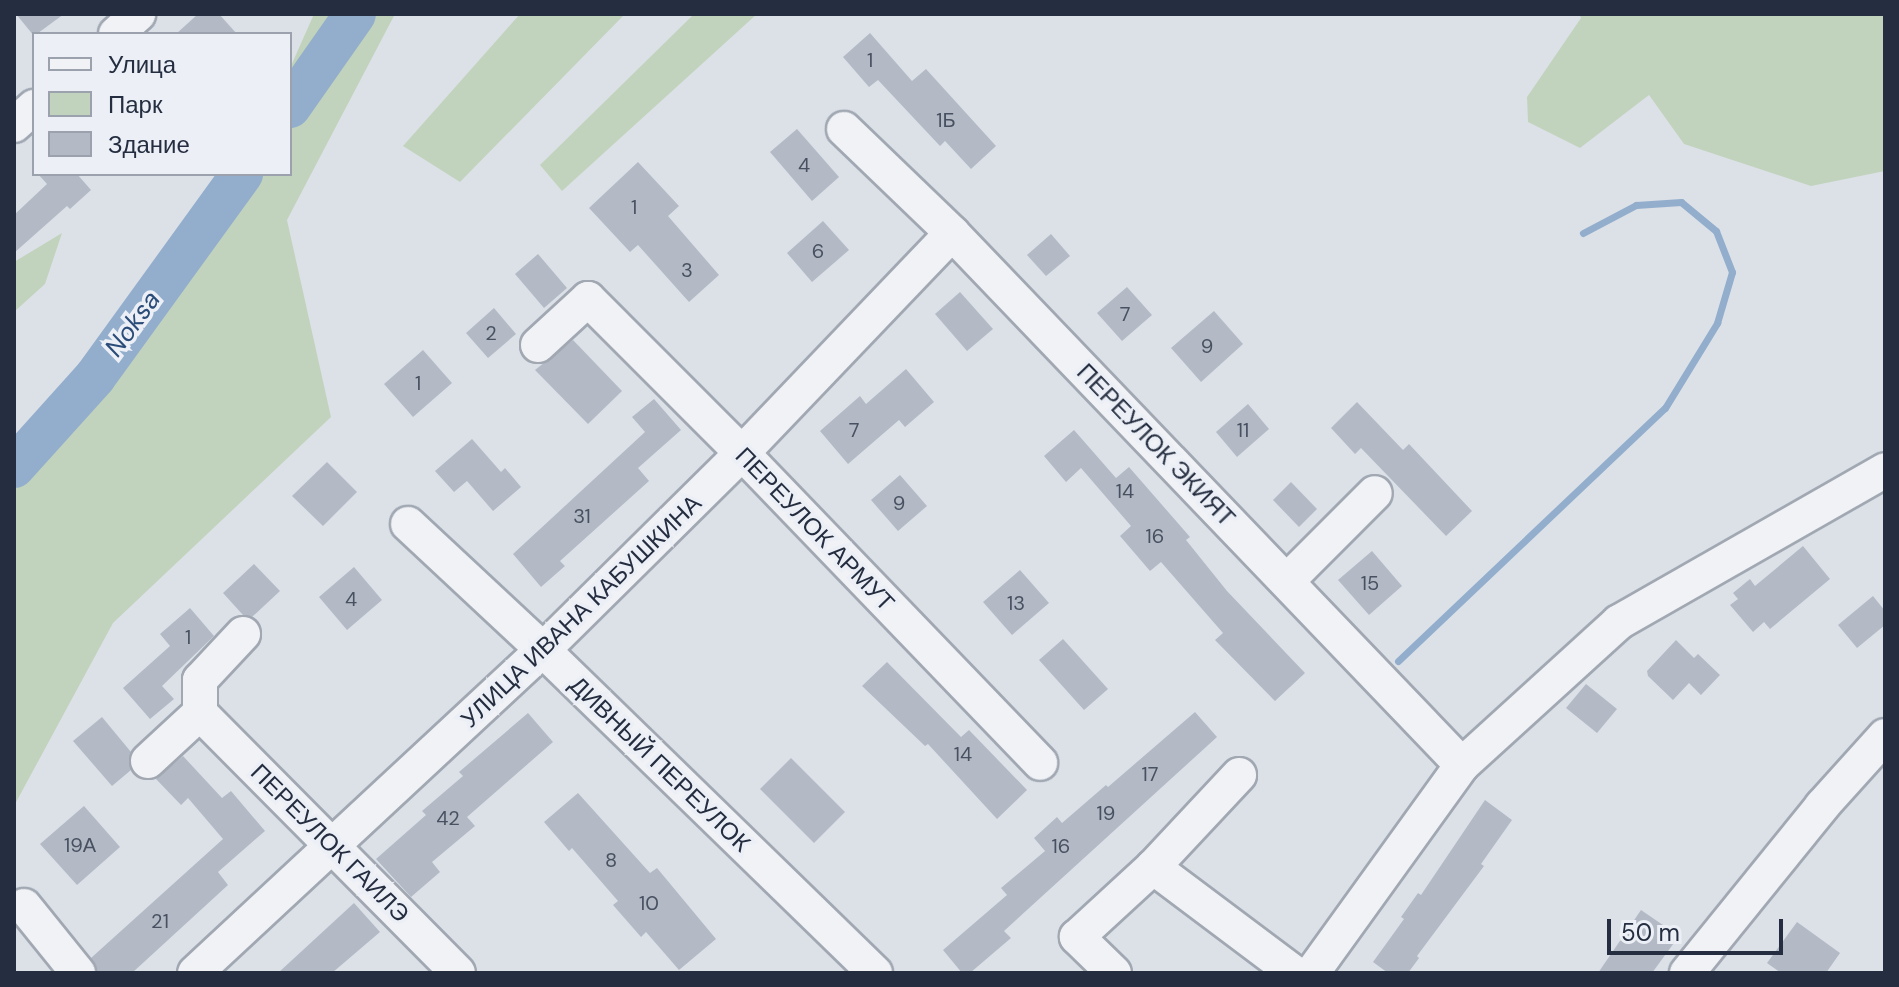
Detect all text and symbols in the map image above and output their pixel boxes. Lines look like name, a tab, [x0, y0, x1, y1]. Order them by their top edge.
legend	[32, 32, 292, 176]
house number: 1	[867, 48, 873, 72]
text: Улица	[108, 49, 176, 80]
text: Парк	[108, 89, 162, 120]
house number: 1Б	[936, 108, 956, 132]
text: Здание	[108, 129, 190, 160]
house number: 4	[798, 153, 810, 177]
house number: 1	[631, 195, 637, 219]
house number: 6	[812, 239, 824, 263]
house number: 3	[681, 258, 693, 282]
water label: Noksa	[99, 285, 167, 363]
house number: 7	[1120, 302, 1130, 326]
house number: 2	[485, 321, 497, 345]
house number: 9	[1201, 334, 1213, 358]
street label: ПЕРЕУЛОК ЭКИЯТ	[1071, 358, 1241, 532]
house number: 1	[415, 371, 421, 395]
house number: 7	[849, 418, 859, 442]
house number: 11	[1237, 418, 1249, 442]
street label: ПЕРЕУЛОК АРМУТ	[730, 441, 900, 617]
house number: 14	[1116, 479, 1134, 503]
street label: УЛИЦА ИВАНА КАБУШКИНА	[455, 489, 707, 733]
house number: 9	[893, 491, 905, 515]
house number: 31	[573, 504, 591, 528]
house number: 16	[1146, 524, 1164, 548]
house number: 15	[1361, 571, 1379, 595]
house number: 4	[345, 587, 357, 611]
house number: 13	[1007, 591, 1025, 615]
house number: 1	[185, 625, 191, 649]
street label: ДИВНЫЙ ПЕРЕУЛОК	[564, 670, 756, 858]
house number: 14	[954, 742, 972, 766]
street label: ПЕРЕУЛОК ГАИЛЭ	[245, 758, 415, 928]
house number: 17	[1142, 762, 1158, 786]
house number: 19	[1097, 801, 1115, 825]
house number: 42	[436, 806, 460, 830]
house number: 19А	[64, 833, 96, 857]
house number: 16	[1052, 834, 1070, 858]
house number: 8	[605, 848, 617, 872]
house number: 10	[639, 891, 659, 915]
scale bar	[1611, 903, 1787, 953]
house number: 21	[151, 909, 169, 933]
text: 50 m	[1621, 917, 1680, 948]

